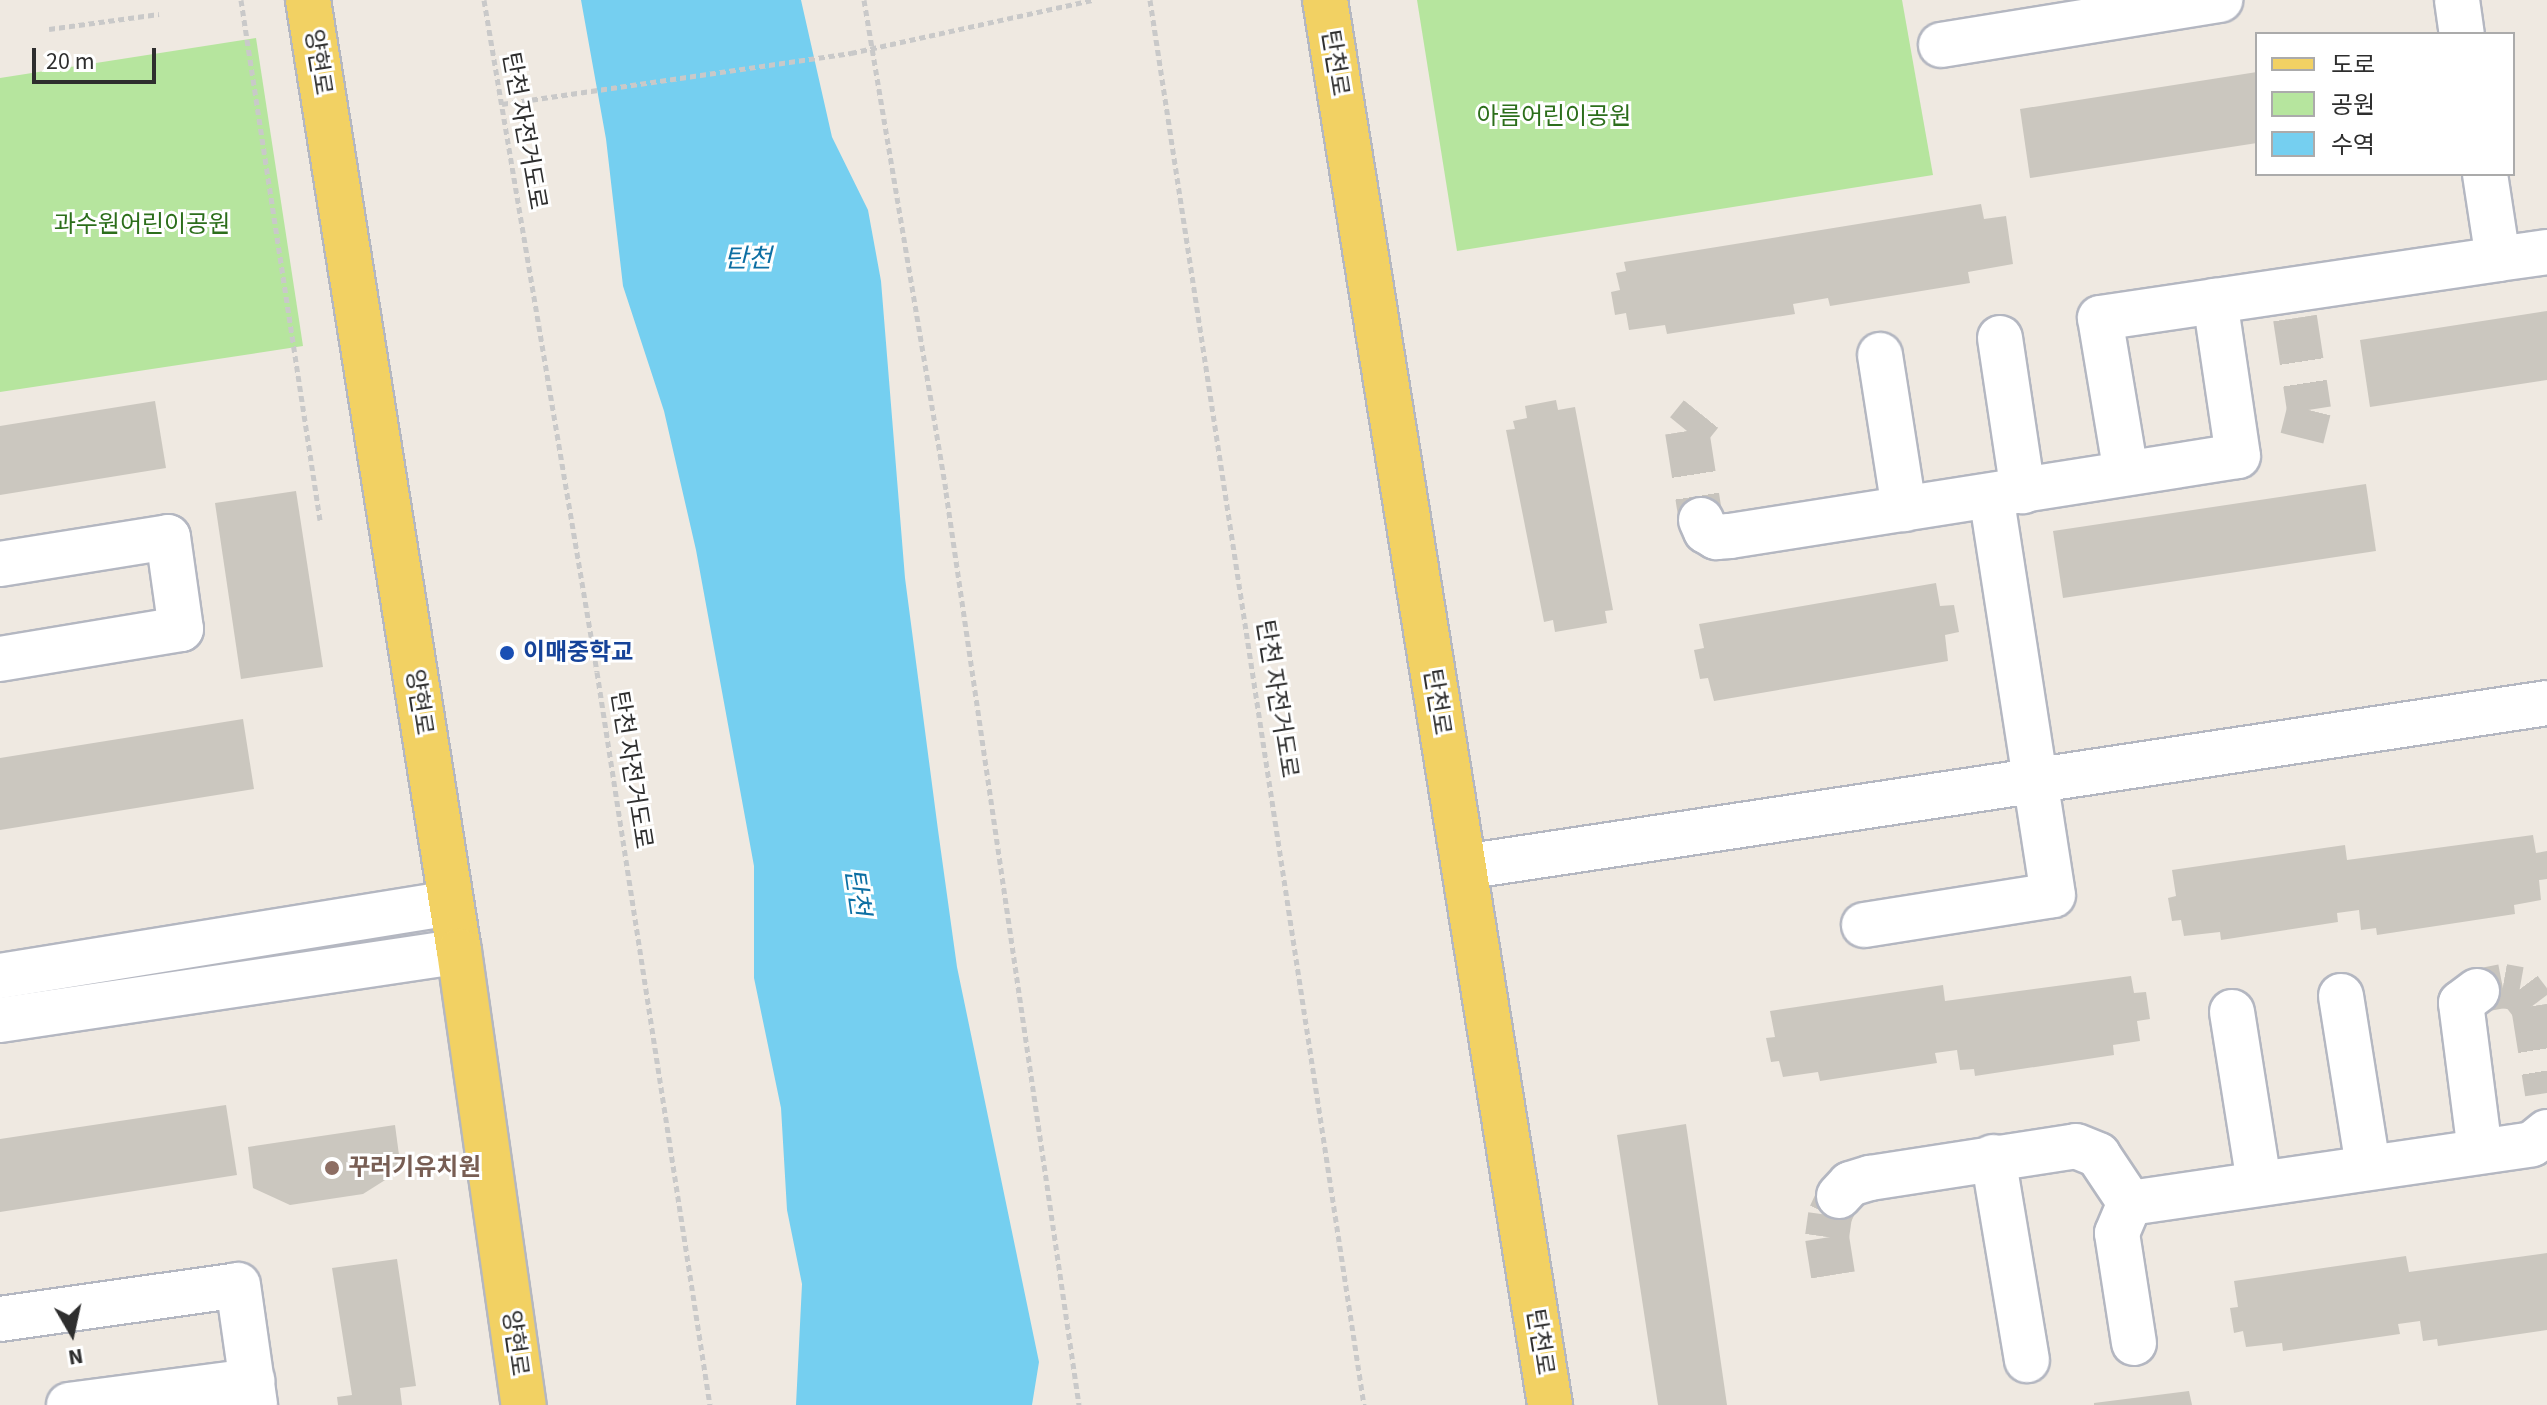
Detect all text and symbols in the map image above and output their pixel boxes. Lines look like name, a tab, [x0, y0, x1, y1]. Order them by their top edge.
street label: 양현로	[299, 27, 337, 97]
street label: 탄천로	[1316, 28, 1354, 98]
scale bar	[36, 32, 160, 82]
legend	[2255, 32, 2515, 176]
text: 20 m	[46, 44, 95, 79]
text: 도로	[2331, 48, 2375, 83]
street label: 탄천 자전거도로	[496, 50, 552, 212]
text: 공원	[2331, 88, 2375, 123]
park label: 아름어린이공원	[1477, 103, 1631, 131]
text: 수역	[2331, 128, 2375, 163]
park label: 과수원어린이공원	[54, 211, 230, 239]
water label: 탄천	[724, 243, 772, 275]
street label: 탄천 자전거도로	[1250, 618, 1304, 780]
place label: 이매중학교	[523, 639, 633, 667]
marker: 이매중학교	[498, 644, 516, 662]
street label: 양현로	[400, 667, 438, 737]
street label: 탄천로	[1418, 667, 1456, 737]
street label: 탄천 자전거도로	[604, 689, 658, 851]
water label: 탄천	[838, 866, 876, 918]
place label: 꾸러기유치원	[348, 1154, 480, 1182]
marker: 꾸러기유치원	[323, 1159, 341, 1177]
north arrow	[32, 1293, 112, 1373]
street label: 탄천로	[1521, 1307, 1559, 1377]
street label: 양현로	[496, 1308, 534, 1378]
text: N	[66, 1340, 85, 1374]

